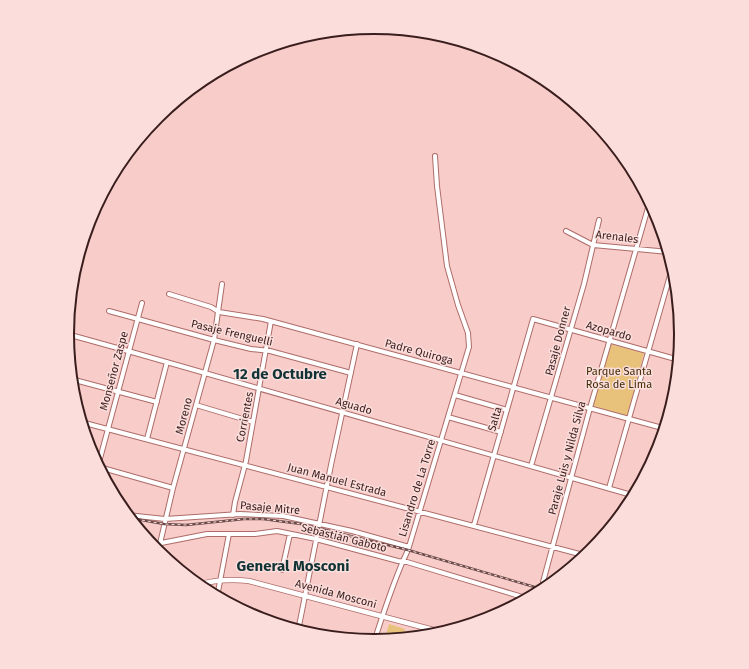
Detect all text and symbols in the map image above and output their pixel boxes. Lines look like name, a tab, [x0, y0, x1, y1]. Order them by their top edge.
street label: Arenales	[595, 228, 639, 246]
street label: Pasaje Donner	[543, 304, 574, 377]
street label: Pasaje Frenguelli	[190, 317, 274, 349]
street label: Azopardo	[585, 318, 633, 344]
street label: Monseñor Zaspe	[97, 330, 131, 412]
street label: Padre Quiroga	[383, 337, 455, 367]
district label: 12 de Octubre	[233, 365, 327, 383]
park label: Parque Santa Rosa de Lima	[586, 365, 652, 391]
street label: Corrientes	[234, 391, 256, 443]
street label: Aguado	[334, 395, 374, 417]
street label: Moreno	[173, 396, 195, 436]
street label: Paraje Luis y Nilda Silva	[546, 400, 588, 516]
street label: Salta	[485, 405, 505, 433]
street label: Lisandro de La Torre	[396, 438, 438, 538]
street label: Juan Manuel Estrada	[286, 461, 388, 499]
street label: Pasaje Mitre	[240, 499, 301, 517]
street label: Sebastián Gaboto	[300, 521, 388, 555]
district label: General Mosconi	[237, 557, 349, 575]
street label: Avenida Mosconi	[294, 577, 378, 611]

